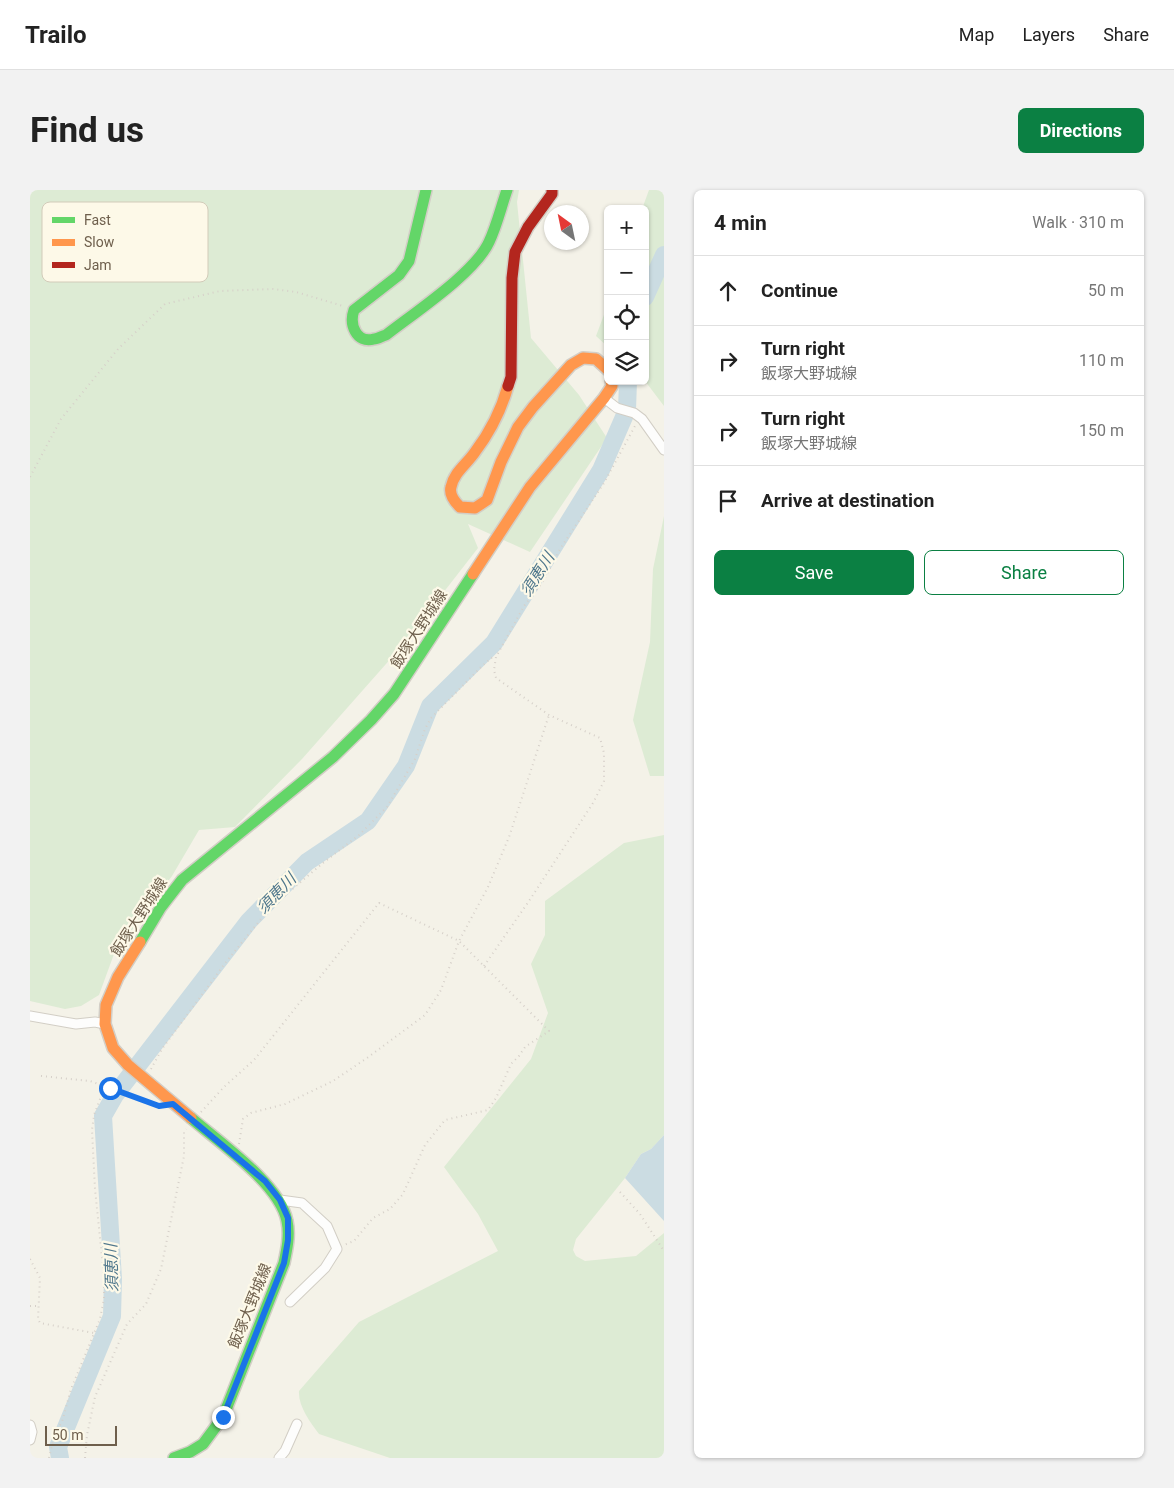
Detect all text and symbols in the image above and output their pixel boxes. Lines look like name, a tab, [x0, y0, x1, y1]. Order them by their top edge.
text: Trailo	[25, 21, 87, 49]
text: Map	[959, 24, 994, 45]
text: Layers	[1022, 24, 1075, 45]
text: Share	[1103, 24, 1149, 45]
button: Directions	[1018, 108, 1144, 153]
text: Find us	[30, 110, 144, 151]
legend	[42, 202, 208, 282]
north arrow	[544, 205, 589, 250]
map controls	[604, 205, 649, 385]
button: +	[604, 205, 649, 250]
text: 4 min	[714, 211, 767, 235]
text: Fast	[84, 212, 111, 228]
text: Walk · 310 m	[1032, 213, 1124, 232]
text: Slow	[84, 234, 115, 250]
button: −	[604, 250, 649, 295]
text: Jam	[84, 257, 112, 273]
icon: ahead	[714, 277, 742, 305]
text: Continue	[761, 279, 838, 302]
text: 50 m	[1088, 281, 1124, 300]
button: locate	[604, 295, 649, 340]
text: Turn right	[761, 337, 845, 360]
button: layers	[604, 340, 649, 385]
icon: right	[714, 347, 742, 375]
text: 110 m	[1079, 351, 1124, 370]
text: 飯塚大野城線	[761, 364, 857, 383]
text: Turn right	[761, 407, 845, 430]
icon: right	[714, 417, 742, 445]
text: 150 m	[1079, 421, 1124, 440]
text: 飯塚大野城線	[761, 434, 857, 453]
icon: arrive	[714, 487, 742, 515]
text: Arrive at destination	[761, 489, 934, 512]
water label: 須恵川	[517, 547, 559, 600]
button: Save	[714, 550, 914, 595]
button: Share	[924, 550, 1124, 595]
street label: 飯塚大野城線	[387, 586, 451, 672]
water label: 須恵川	[253, 868, 301, 917]
street label: 飯塚大野城線	[107, 874, 171, 960]
route start	[99, 1077, 122, 1100]
water label: 須恵川	[101, 1242, 122, 1292]
street label: 飯塚大野城線	[225, 1261, 275, 1351]
route end	[212, 1406, 235, 1429]
scale bar	[45, 1423, 118, 1446]
text: 50 m	[52, 1427, 84, 1443]

